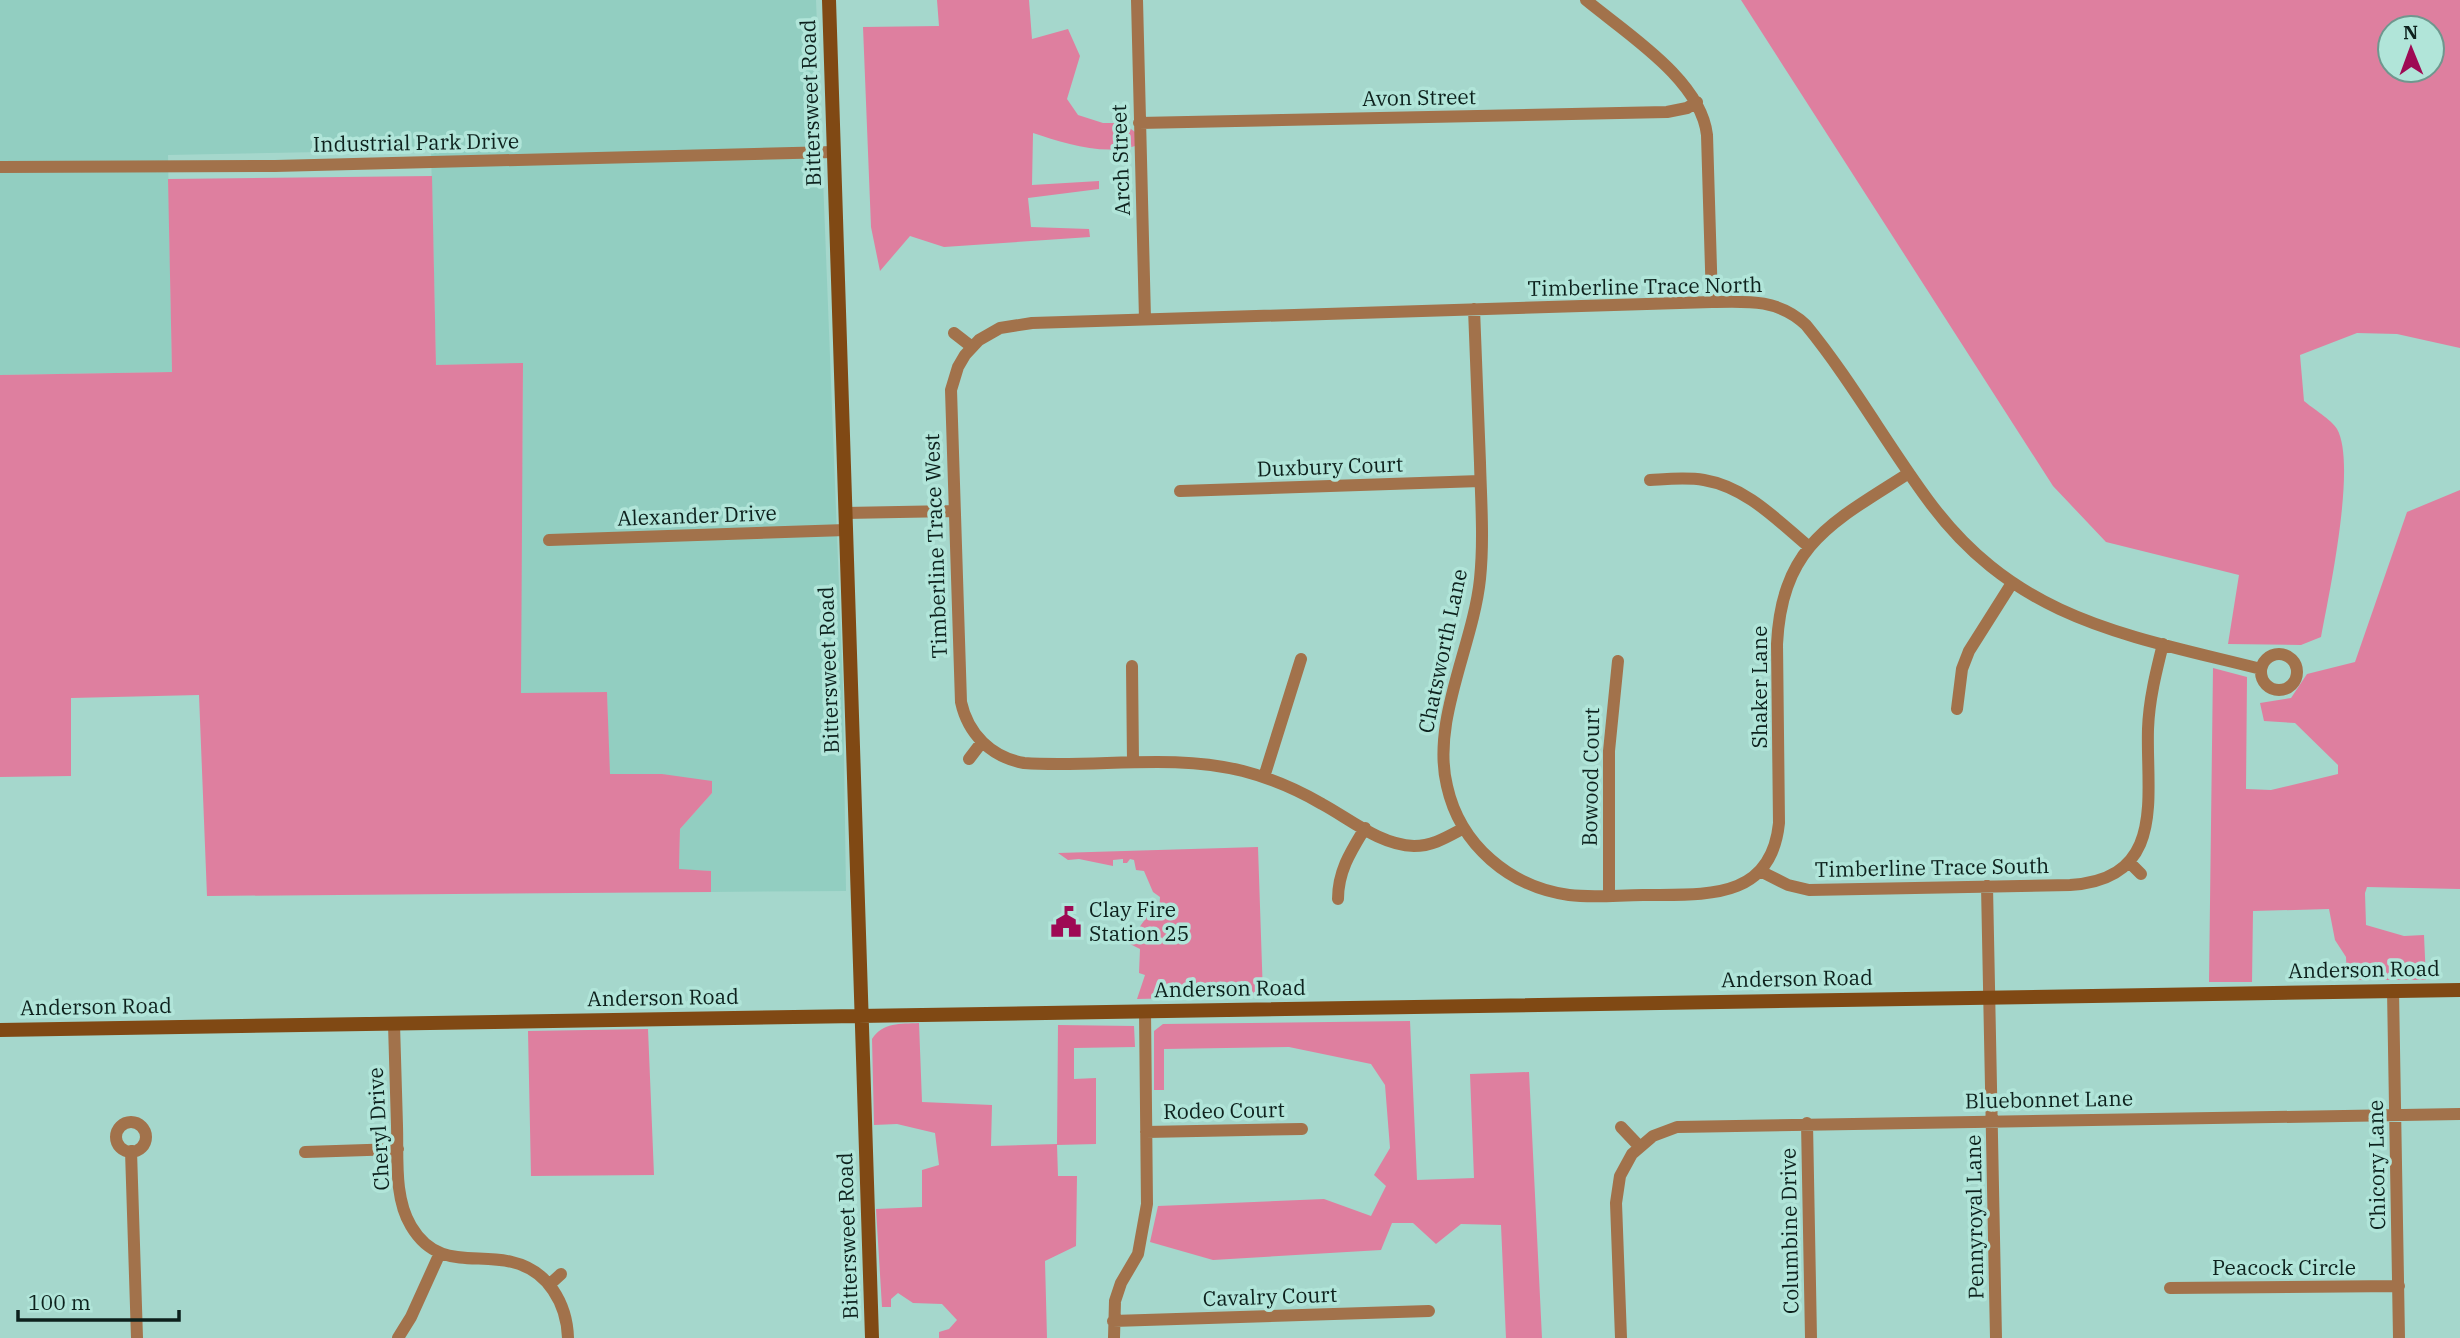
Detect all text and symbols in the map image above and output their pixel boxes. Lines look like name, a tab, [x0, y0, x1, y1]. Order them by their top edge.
north arrow	[2376, 14, 2446, 84]
street label: Bittersweet Road	[793, 19, 827, 187]
text: N	[2403, 20, 2418, 44]
street label: Avon Street	[1362, 82, 1476, 112]
street label: Arch Street	[1104, 104, 1136, 216]
street label: Industrial Park Drive	[313, 126, 519, 158]
street label: Timberline Trace North	[1527, 270, 1763, 302]
street label: Timberline Trace West	[917, 433, 953, 659]
street label: Duxbury Court	[1256, 449, 1404, 483]
street label: Alexander Drive	[617, 498, 777, 532]
street label: Chatsworth Lane	[1411, 566, 1473, 735]
street label: Bittersweet Road	[811, 586, 845, 754]
street label: Shaker Lane	[1745, 626, 1773, 748]
street label: Bowood Court	[1575, 707, 1605, 847]
street label: Timberline Trace South	[1814, 851, 2050, 883]
place label: Clay Fire Station 25	[1089, 895, 1189, 947]
public building icon: Clay Fire Station 25	[1049, 905, 1083, 939]
street label: Anderson Road	[2288, 954, 2440, 984]
street label: Anderson Road	[1721, 963, 1873, 993]
street label: Anderson Road	[1154, 973, 1306, 1003]
street label: Anderson Road	[587, 982, 739, 1012]
street label: Anderson Road	[20, 991, 172, 1021]
street label: Cheryl Drive	[361, 1067, 395, 1191]
street label: Bluebonnet Lane	[1965, 1084, 2133, 1114]
street label: Rodeo Court	[1163, 1095, 1285, 1125]
street label: Chicory Lane	[2361, 1100, 2391, 1230]
street label: Pennyroyal Lane	[1959, 1134, 1989, 1300]
street label: Columbine Drive	[1774, 1148, 1804, 1314]
street label: Bittersweet Road	[830, 1152, 864, 1320]
street label: Peacock Circle	[2212, 1253, 2356, 1281]
scale bar	[18, 1278, 178, 1322]
street label: Cavalry Court	[1202, 1280, 1338, 1312]
text: 100 m	[28, 1288, 91, 1316]

